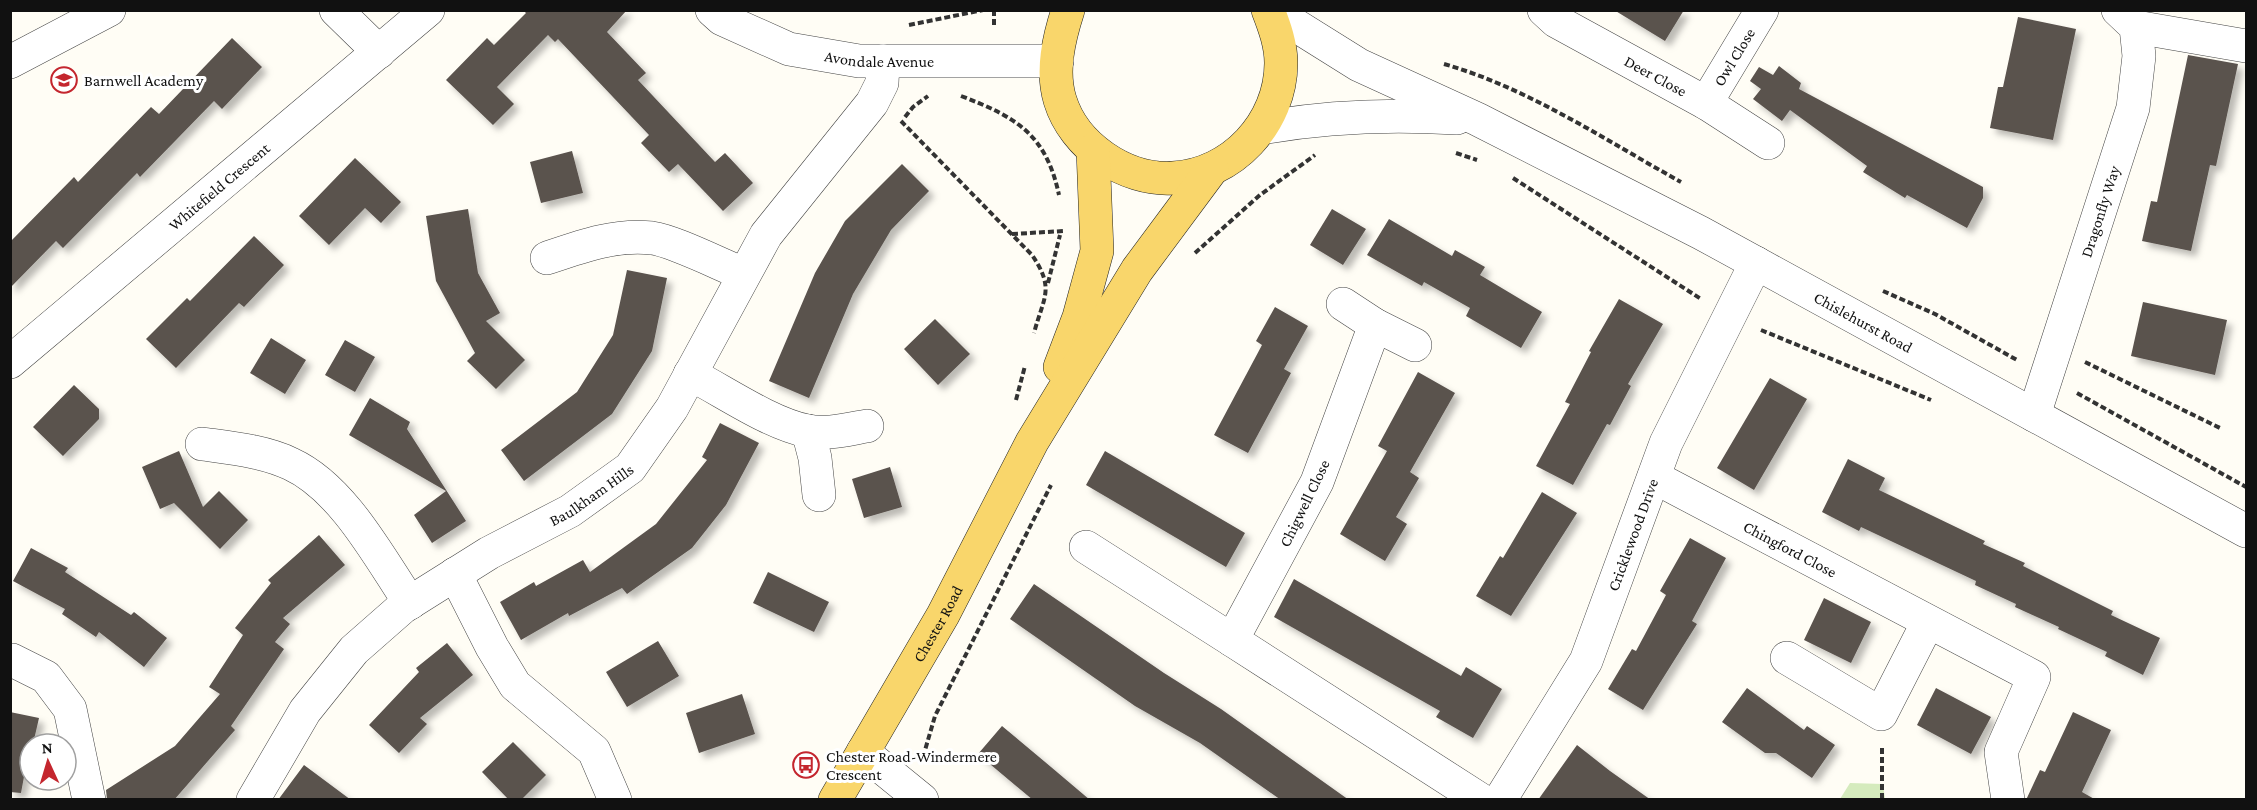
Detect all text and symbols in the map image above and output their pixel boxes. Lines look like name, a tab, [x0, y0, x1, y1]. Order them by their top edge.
street label: Owl Close	[1710, 25, 1758, 89]
street label: Avondale Avenue	[823, 47, 934, 70]
street label: Deer Close	[1622, 52, 1690, 100]
school or university icon: Barnwell Academy	[49, 65, 79, 95]
place label: Barnwell Academy	[84, 72, 204, 90]
street label: Whitefield Crescent	[165, 139, 274, 234]
street label: Dragonfly Way	[2077, 163, 2124, 259]
street label: Chislehurst Road	[1811, 289, 1916, 356]
street label: Chigwell Close	[1276, 457, 1334, 550]
street label: Baulkham Hills	[547, 460, 637, 529]
street label: Cricklewood Drive	[1604, 476, 1661, 593]
street label: Chingford Close	[1741, 518, 1839, 581]
street label: Chester Road	[910, 582, 966, 665]
north arrow	[18, 732, 78, 792]
text: N	[41, 739, 53, 756]
place label: Chester Road-Windermere Crescent	[826, 748, 997, 783]
bus stop icon: Chester Road-Windermere Crescent	[791, 750, 821, 780]

